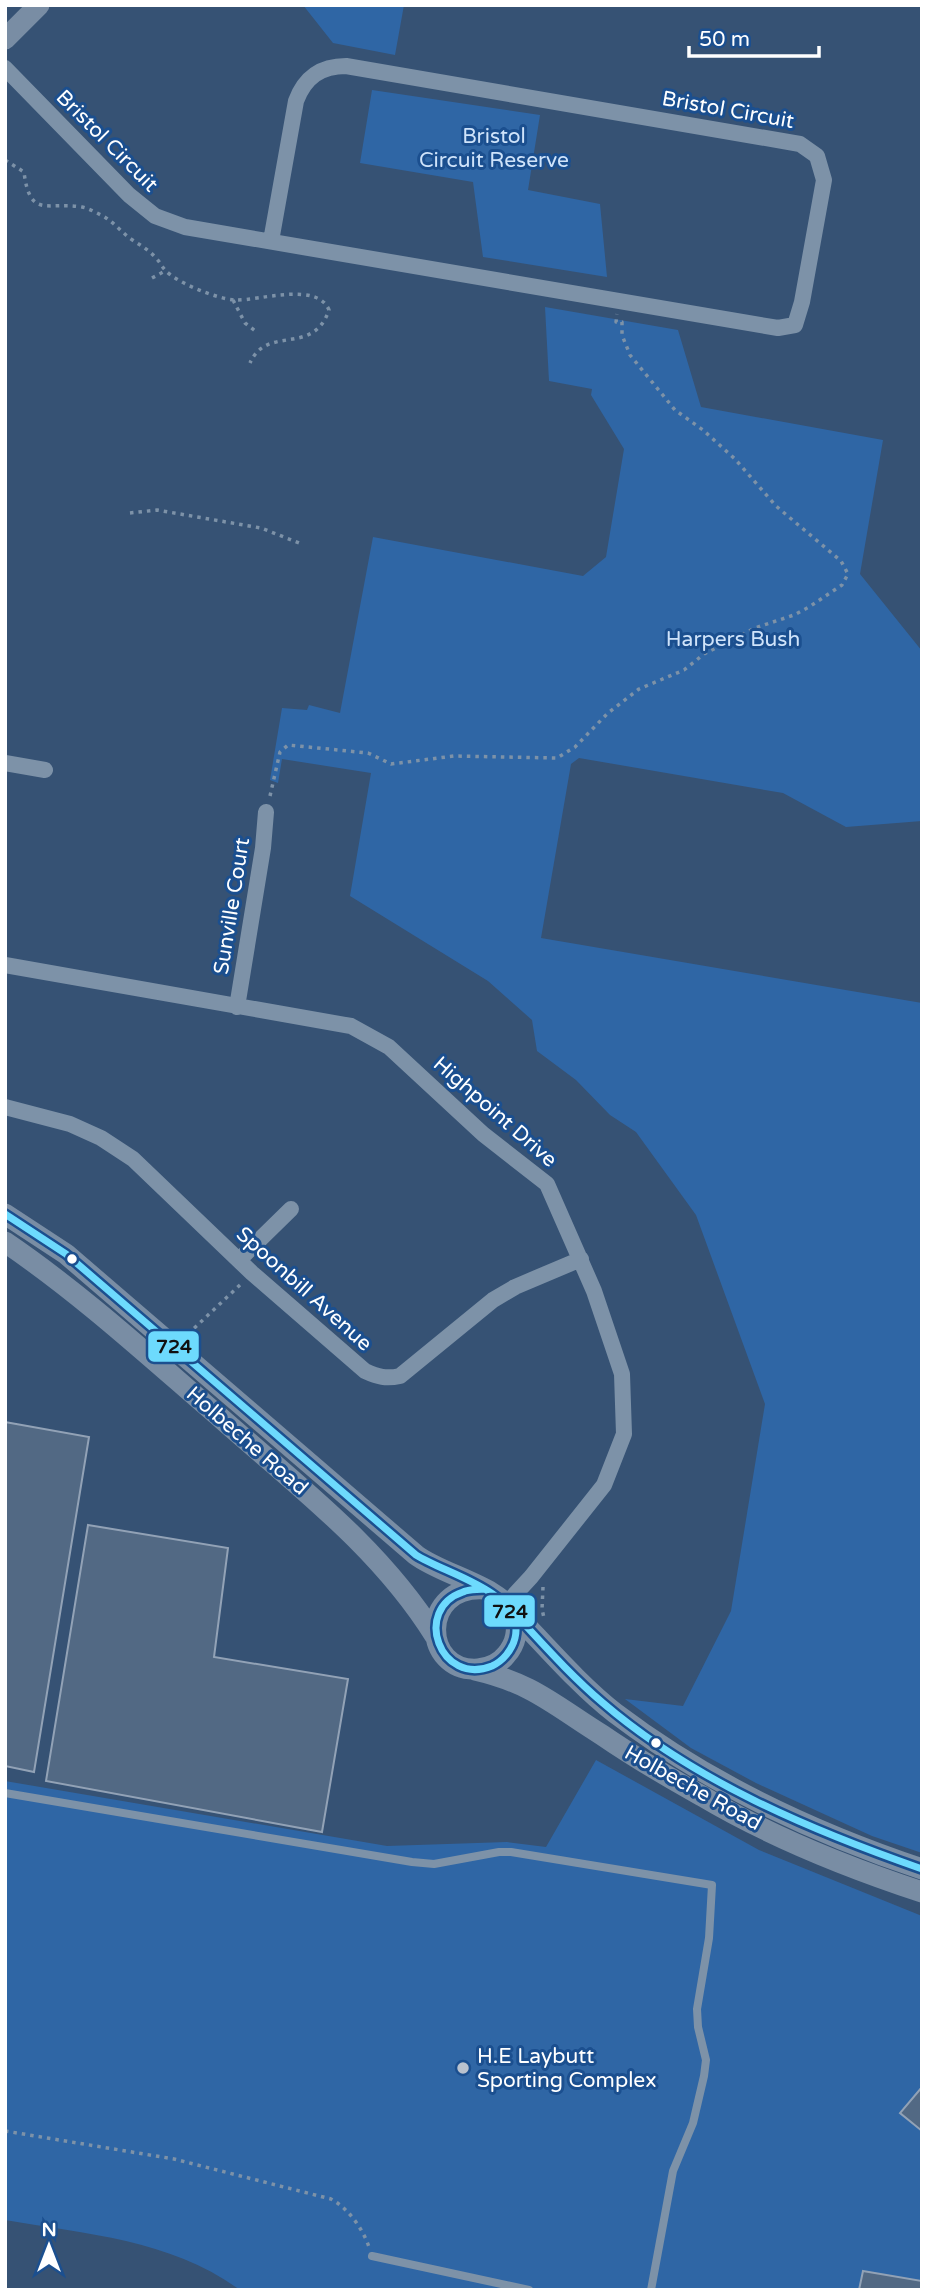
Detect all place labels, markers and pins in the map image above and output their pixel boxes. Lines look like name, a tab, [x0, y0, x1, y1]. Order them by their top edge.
unlabelled marker	[65, 1252, 79, 1266]
unlabelled marker	[649, 1736, 663, 1750]
place label: H.E Laybutt Sporting Complex	[477, 2044, 657, 2093]
marker: H.E Laybutt Sporting Complex	[455, 2060, 471, 2076]

